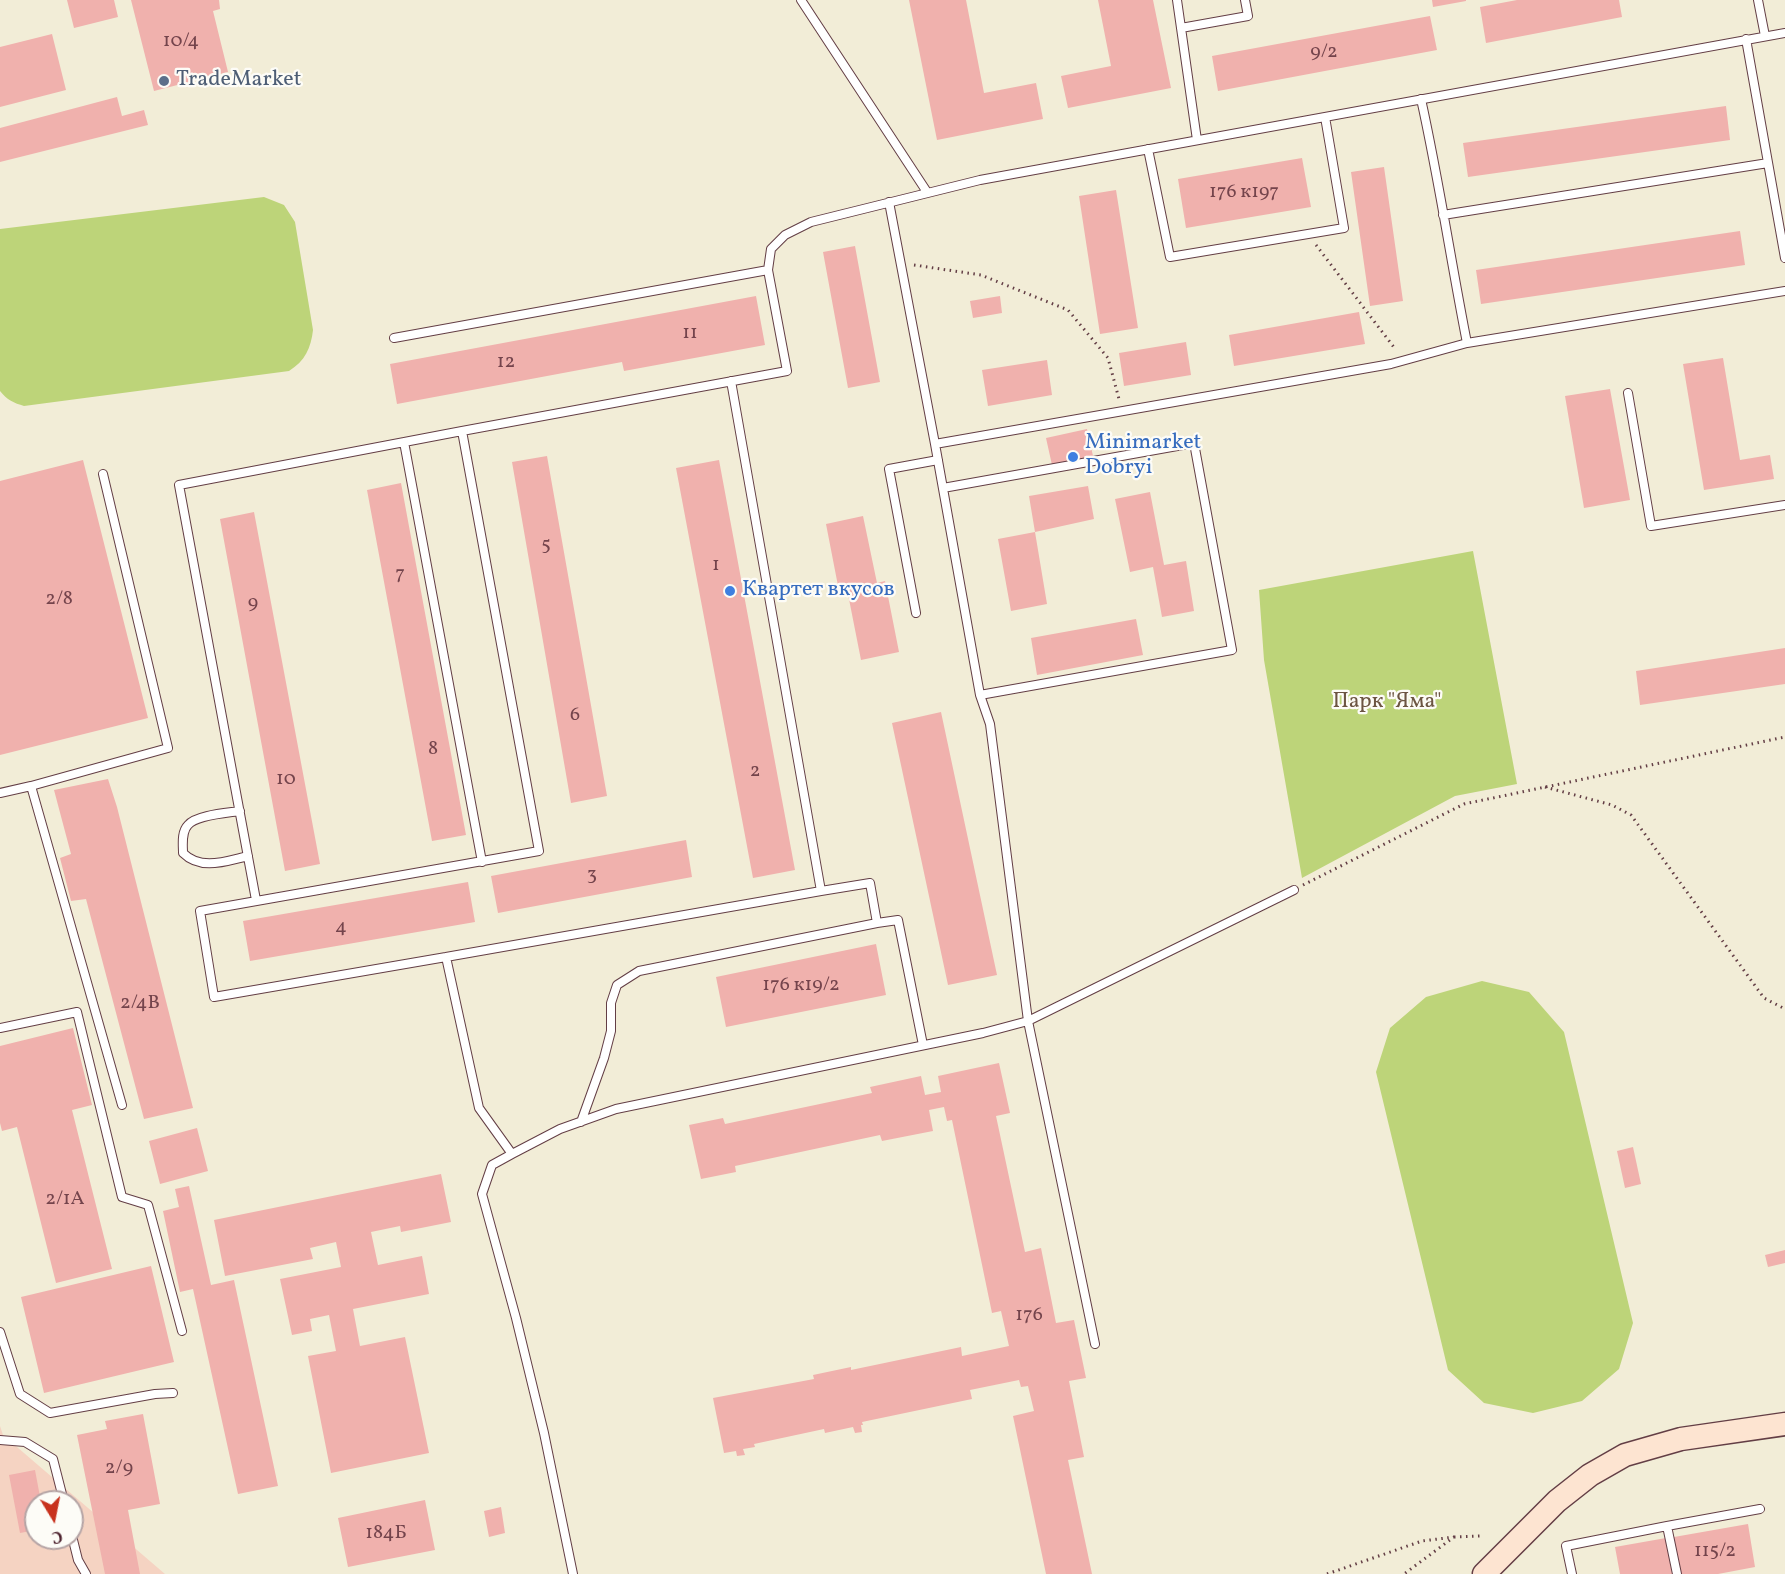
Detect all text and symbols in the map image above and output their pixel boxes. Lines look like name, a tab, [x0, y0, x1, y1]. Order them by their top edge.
house number: 10/4	[163, 30, 199, 54]
house number: 9/2	[1310, 41, 1338, 65]
place label: TradeMarket	[176, 68, 301, 94]
marker: TradeMarket	[157, 74, 171, 88]
house number: 176 к197	[1209, 181, 1279, 205]
house number: 11	[682, 322, 698, 346]
house number: 12	[497, 351, 515, 375]
place label: Minimarket Dobryi	[1085, 431, 1201, 482]
marker: Minimarket Dobryi	[1066, 450, 1080, 464]
house number: 5	[541, 534, 551, 558]
house number: 1	[712, 554, 720, 578]
house number: 7	[395, 563, 405, 587]
place label: Квартет вкусов	[742, 578, 895, 604]
marker: Квартет вкусов	[723, 584, 737, 598]
house number: 2/8	[45, 588, 73, 612]
house number: 9	[248, 592, 258, 616]
park label: Парк "Яма"	[1332, 690, 1442, 716]
house number: 6	[570, 704, 580, 728]
house number: 8	[428, 738, 438, 762]
house number: 2	[750, 760, 760, 784]
house number: 10	[276, 768, 296, 792]
house number: 3	[587, 864, 597, 888]
house number: 4	[335, 916, 347, 940]
house number: 176 к19/2	[762, 974, 840, 998]
house number: 2/4В	[120, 992, 160, 1016]
house number: 2/1А	[45, 1188, 85, 1212]
house number: 176	[1015, 1304, 1043, 1328]
house number: 2/9	[105, 1457, 133, 1481]
north arrow	[24, 1490, 84, 1550]
house number: 184Б	[365, 1522, 407, 1546]
text: С	[50, 1524, 64, 1547]
house number: 115/2	[1694, 1540, 1736, 1564]

